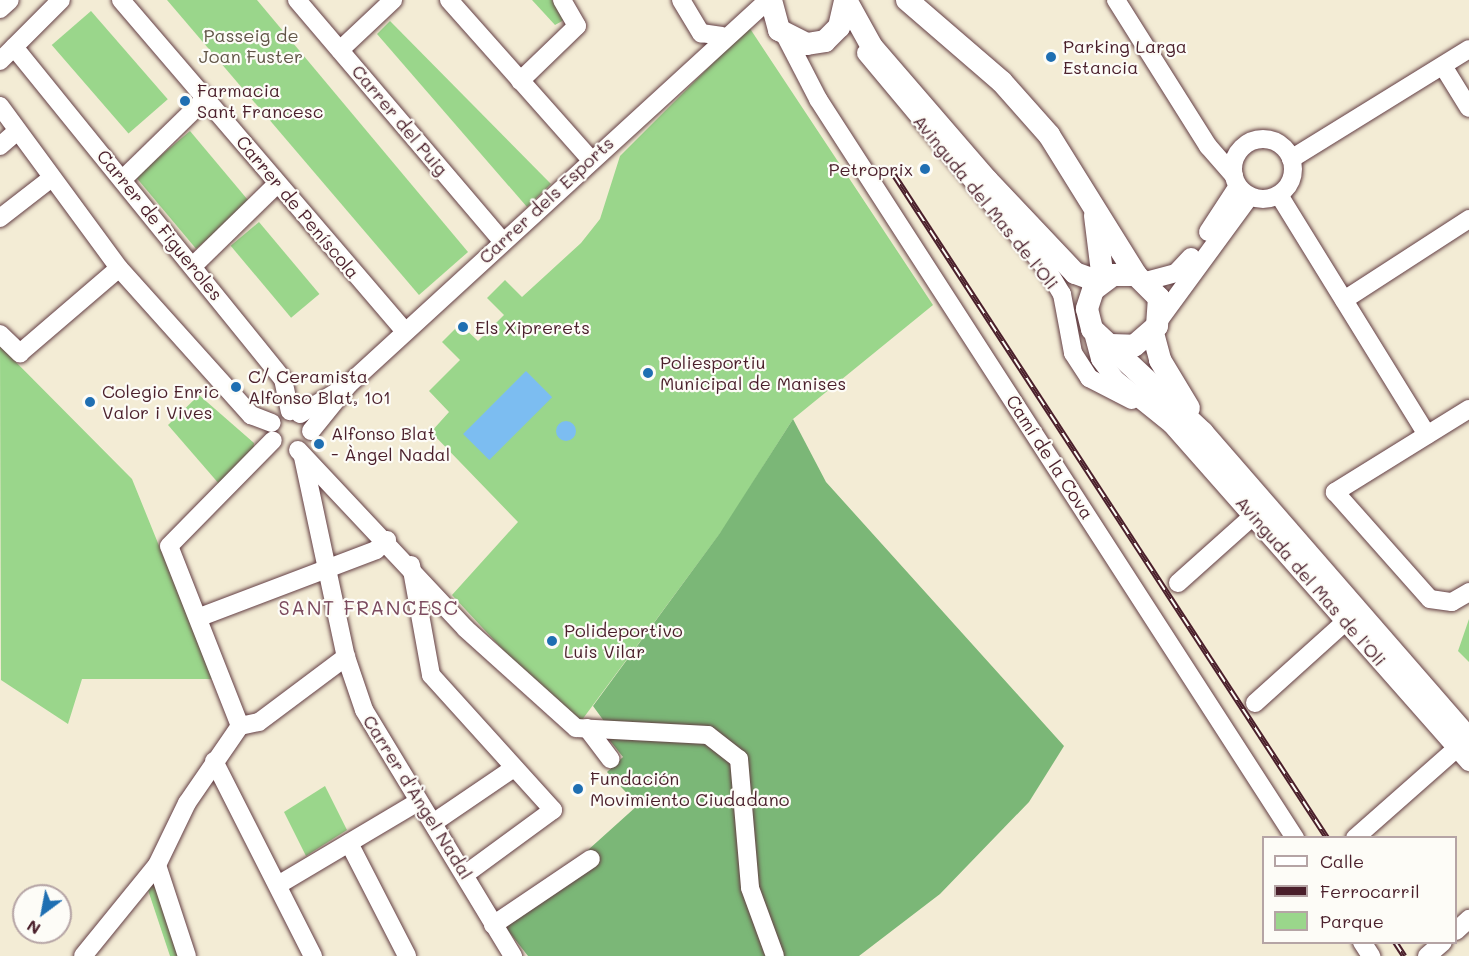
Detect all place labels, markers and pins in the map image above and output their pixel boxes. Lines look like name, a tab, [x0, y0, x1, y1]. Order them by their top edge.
place label: Parking Larga Estancia	[1063, 36, 1187, 78]
marker: Parking Larga Estancia	[1044, 50, 1058, 64]
place label: Farmacia Sant Francesc	[197, 80, 323, 122]
marker: Farmacia Sant Francesc	[178, 94, 192, 108]
place label: Petroprix	[828, 158, 913, 180]
marker: Petroprix	[918, 162, 932, 176]
place label: Els Xiprerets	[475, 316, 590, 338]
marker: Els Xiprerets	[456, 320, 470, 334]
place label: Poliesportiu Municipal de Manises	[660, 352, 846, 394]
place label: C/ Ceramista Alfonso Blat, 101	[248, 366, 391, 409]
marker: Poliesportiu Municipal de Manises	[641, 366, 655, 380]
marker: C/ Ceramista Alfonso Blat, 101	[229, 380, 243, 394]
place label: Colegio Enric Valor i Vives	[102, 381, 219, 424]
marker: Colegio Enric Valor i Vives	[83, 395, 97, 409]
place label: Alfonso Blat - Àngel Nadal	[331, 423, 450, 466]
marker: Alfonso Blat - Àngel Nadal	[312, 437, 326, 451]
place label: Polideportivo Luis Vilar	[564, 620, 683, 662]
marker: Polideportivo Luis Vilar	[545, 634, 559, 648]
place label: Fundación Movimiento Ciudadano	[590, 768, 789, 810]
marker: Fundación Movimiento Ciudadano	[571, 782, 585, 796]

